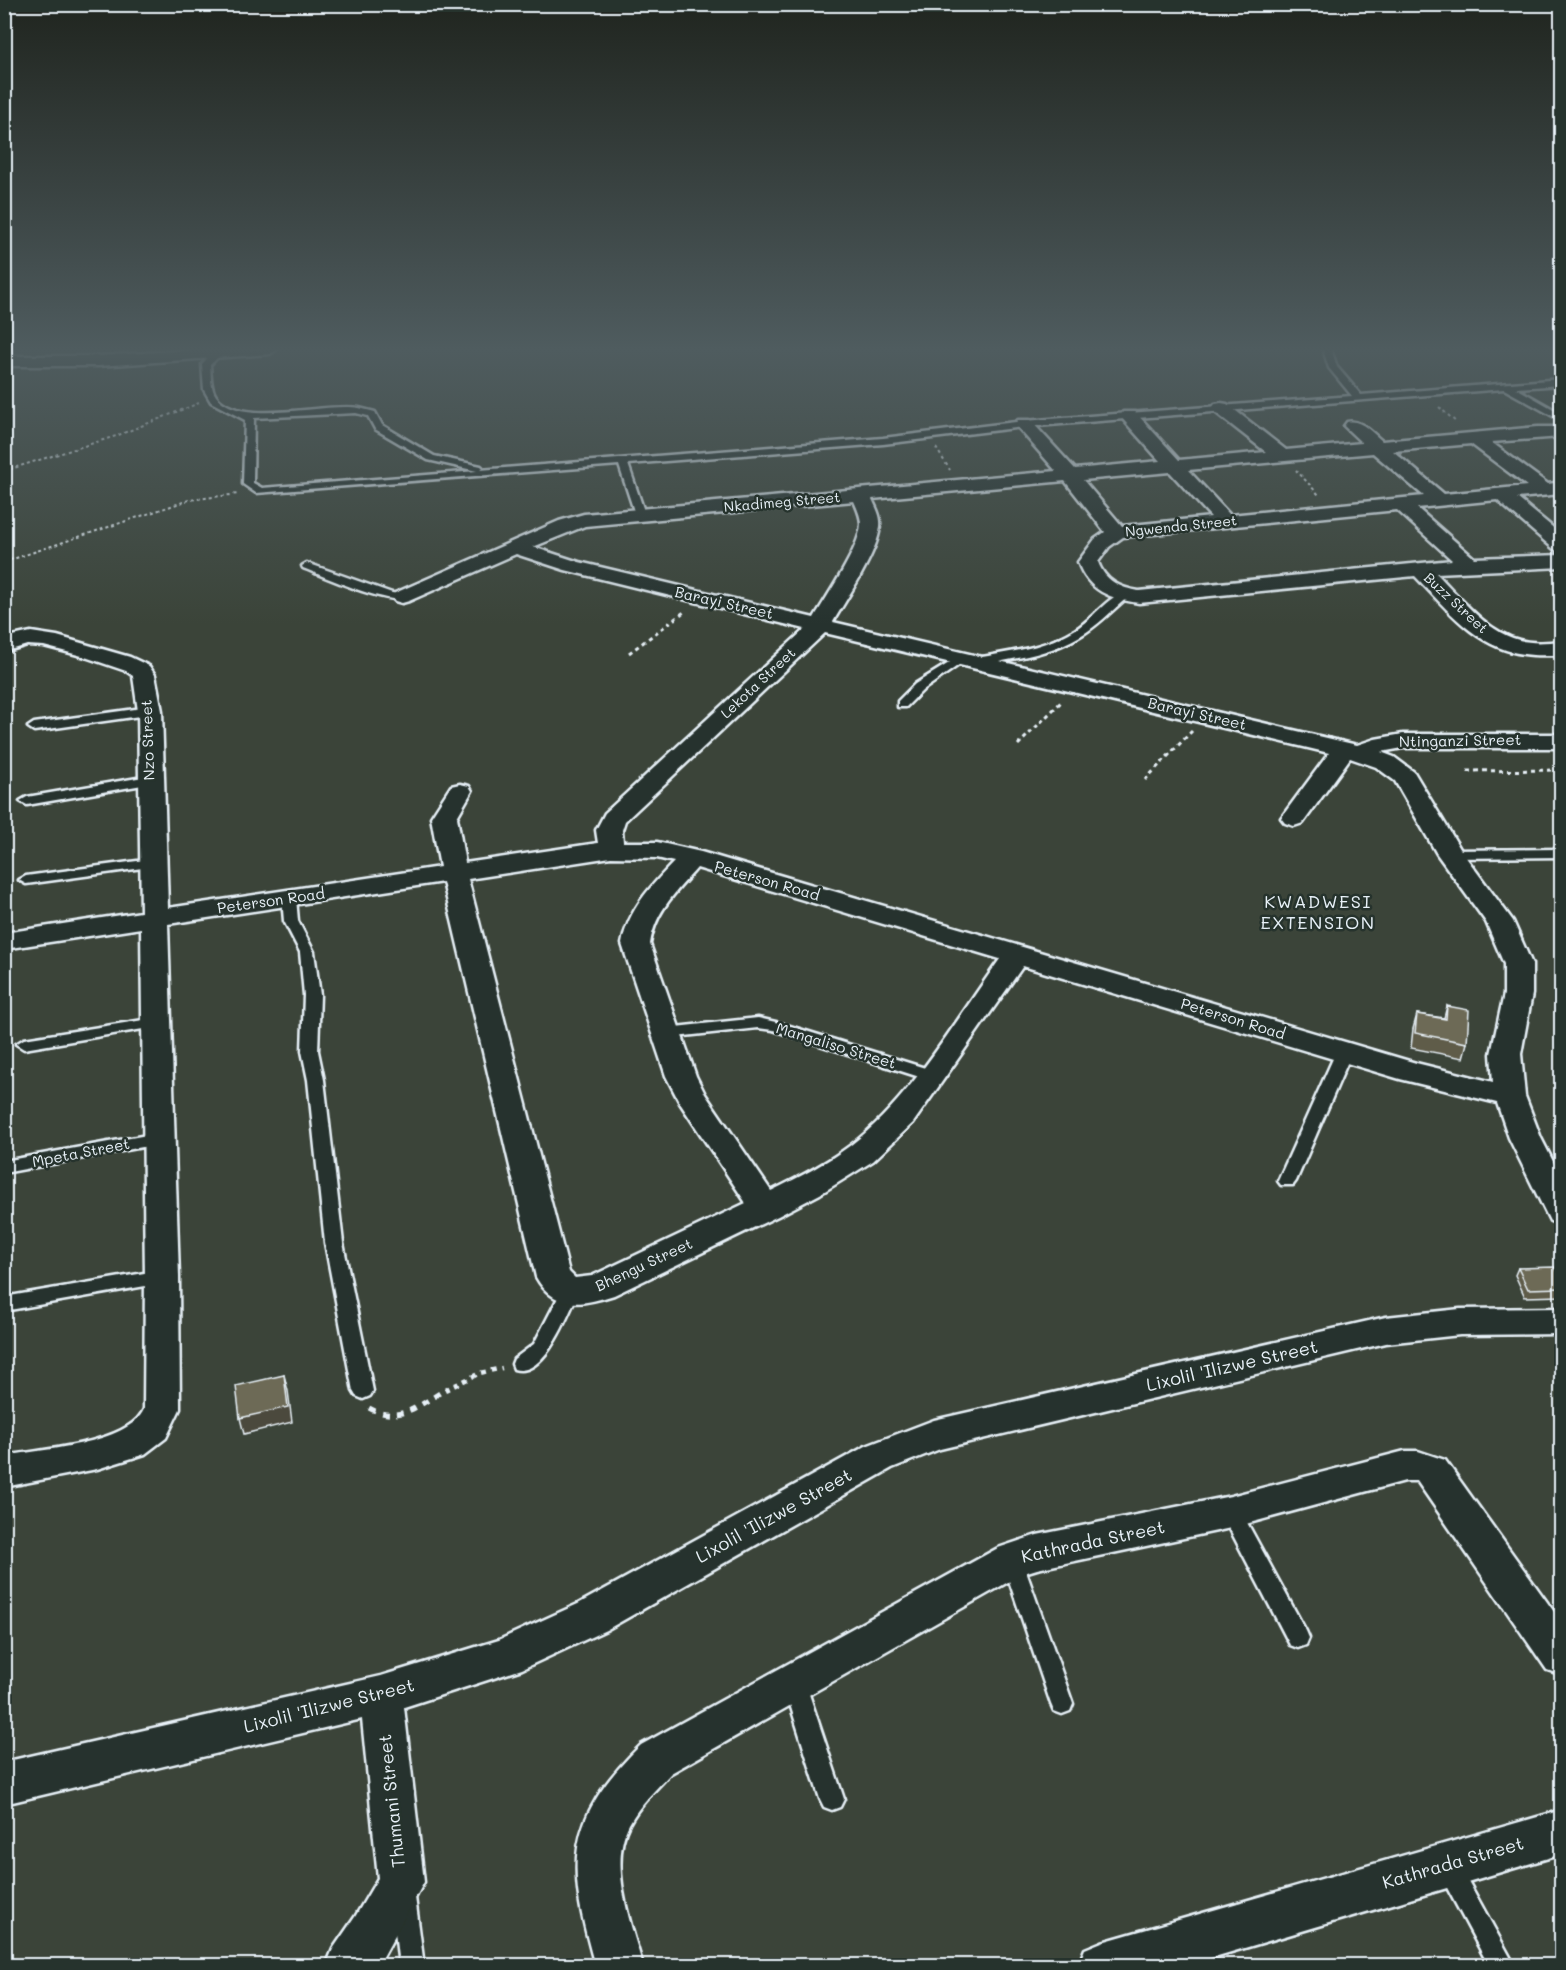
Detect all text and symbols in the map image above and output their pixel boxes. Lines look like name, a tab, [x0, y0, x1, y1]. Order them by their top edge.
street label: Nkadimeg Street	[723, 487, 841, 516]
street label: Ngwenda Street	[1124, 510, 1238, 541]
street label: Buzz Street	[1420, 568, 1492, 637]
street label: Barayi Street	[673, 581, 775, 623]
street label: Lekota Street	[716, 643, 799, 722]
street label: Barayi Street	[1146, 692, 1248, 734]
street label: Nzo Street	[136, 699, 158, 781]
street label: Ntinganzi Street	[1399, 729, 1521, 751]
street label: Peterson Road	[712, 855, 822, 905]
street label: Peterson Road	[216, 883, 326, 917]
district label: KWADWESI EXTENSION	[1261, 889, 1375, 934]
street label: Peterson Road	[1178, 993, 1288, 1043]
street label: Mangaliso Street	[774, 1017, 899, 1073]
street label: Mpeta Street	[30, 1133, 131, 1171]
street label: Bhengu Street	[592, 1233, 695, 1295]
street label: Lixolil 'Ilizwe Street	[1144, 1334, 1320, 1396]
street label: Lixolil 'Ilizwe Street	[691, 1462, 856, 1568]
street label: Kathrada Street	[1019, 1514, 1167, 1568]
street label: Lixolil 'Ilizwe Street	[241, 1672, 417, 1738]
street label: Thumani Street	[372, 1733, 410, 1869]
street label: Kathrada Street	[1379, 1830, 1526, 1894]

